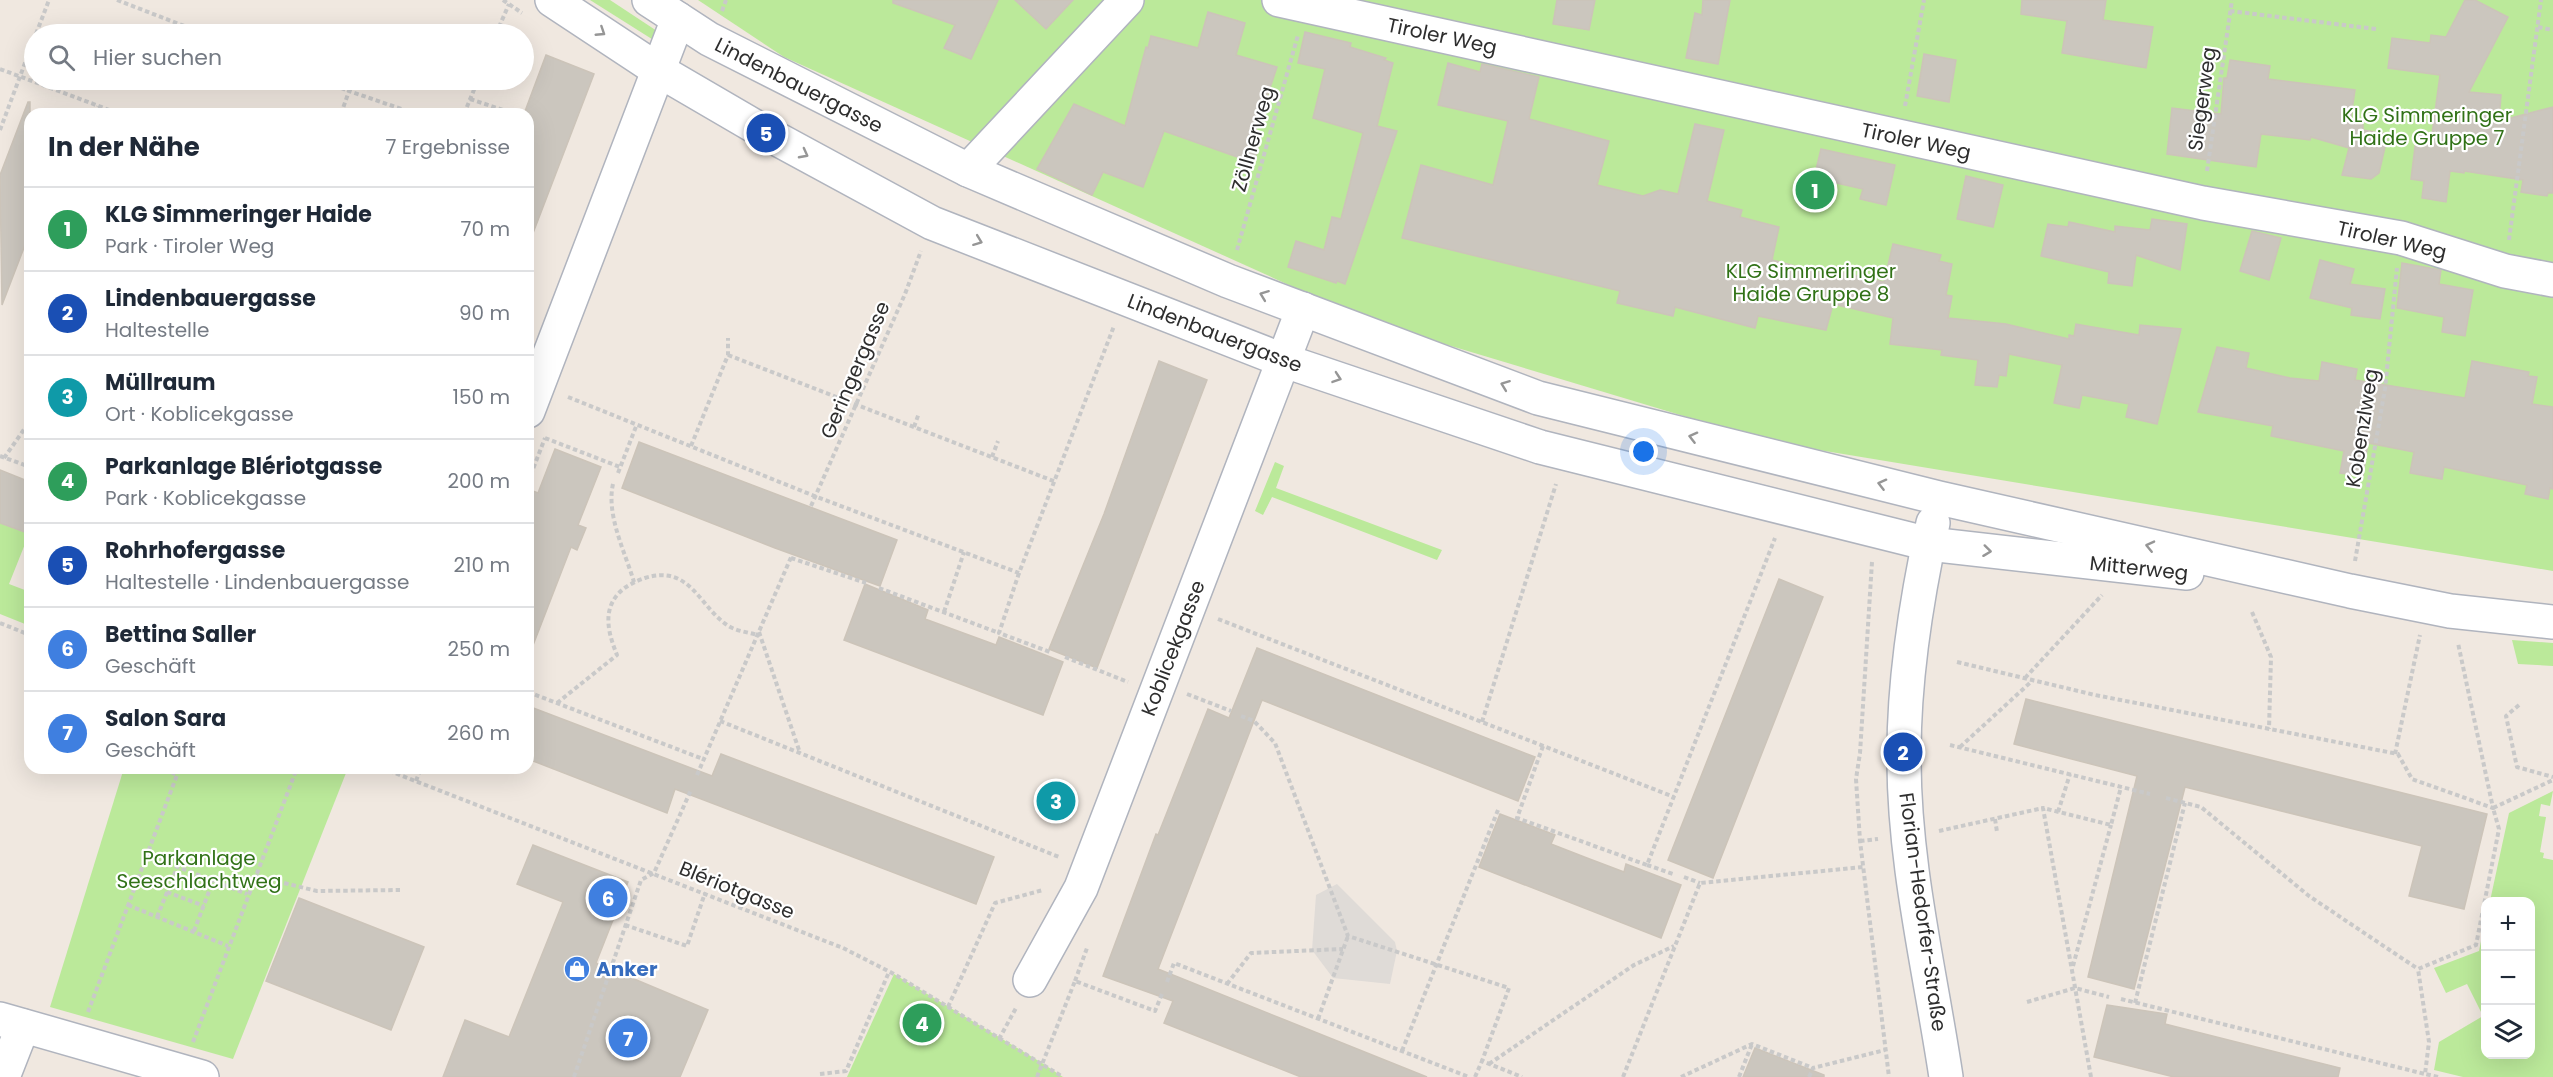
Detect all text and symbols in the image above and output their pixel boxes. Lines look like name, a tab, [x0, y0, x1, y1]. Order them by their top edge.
street label: Tiroler Weg	[1385, 11, 1499, 61]
search box	[24, 24, 534, 90]
one-way arrow	[594, 25, 605, 36]
street label: Lindenbauergasse	[710, 31, 888, 139]
icon: search	[45, 41, 78, 74]
text: Hier suchen	[93, 42, 222, 73]
street label: Siegerweg	[2181, 45, 2223, 153]
street label: Zöllnerweg	[1225, 83, 1281, 195]
park label: KLG Simmeringer Haide Gruppe 7	[2342, 101, 2512, 152]
pin: 5	[746, 110, 786, 156]
street label: Tiroler Weg	[1859, 116, 1973, 166]
text: In der Nähe	[48, 129, 200, 165]
text: 7 Ergebnisse	[386, 133, 510, 161]
one-way arrow	[798, 147, 809, 158]
pin: 1	[1796, 168, 1834, 213]
text: KLG Simmeringer Haide	[105, 199, 372, 230]
street label: Tiroler Weg	[2334, 214, 2450, 266]
text: 1	[64, 215, 71, 243]
text: 70 m	[461, 215, 510, 243]
text: Park · Tiroler Weg	[105, 232, 274, 260]
one-way arrow	[972, 234, 983, 246]
park label: KLG Simmeringer Haide Gruppe 8	[1726, 257, 1896, 308]
text: Lindenbauergasse	[105, 283, 316, 314]
street label: Lindenbauergasse	[1124, 287, 1306, 379]
one-way arrow	[1259, 289, 1269, 302]
street label: Geringergasse	[813, 297, 897, 443]
text: 2	[62, 299, 73, 327]
text: 90 m	[459, 299, 510, 327]
text: Haltestelle	[105, 316, 209, 344]
text: Müllraum	[105, 367, 215, 398]
street label: Kobenzlweg	[2339, 367, 2385, 489]
one-way arrow	[1331, 371, 1342, 384]
one-way arrow	[1500, 380, 1511, 393]
text: 3	[61, 383, 74, 411]
text: 150 m	[453, 383, 510, 411]
text: Ort · Koblicekgasse	[105, 400, 294, 428]
one-way arrow	[1688, 431, 1698, 444]
your location	[1629, 437, 1658, 466]
text: Parkanlage Blériotgasse	[105, 451, 382, 482]
text: 4	[61, 467, 74, 495]
text: 200 m	[447, 467, 510, 495]
one-way arrow	[1877, 479, 1888, 491]
text: Park · Koblicekgasse	[105, 484, 306, 512]
text: Rohrhofergasse	[105, 535, 285, 566]
one-way arrow	[2145, 540, 2155, 553]
one-way arrow	[1982, 544, 1991, 556]
street label: Mitterweg	[2088, 549, 2190, 587]
text: 5	[61, 551, 74, 579]
text: 210 m	[454, 551, 510, 579]
text: Haltestelle · Lindenbauergasse	[105, 568, 409, 596]
street label: Koblicekgasse	[1134, 576, 1212, 720]
text: Bettina Saller	[105, 619, 256, 650]
text: 6	[61, 635, 74, 663]
text: 250 m	[447, 635, 510, 663]
text: Geschäft	[105, 652, 196, 680]
text: Salon Sara	[105, 703, 226, 734]
text: 7	[62, 719, 73, 747]
text: 260 m	[447, 719, 510, 747]
pin: 2	[1884, 730, 1922, 774]
text: Geschäft	[105, 736, 196, 764]
pin: 3	[1036, 778, 1076, 824]
street label: Florian-Hedorfer-Straße	[1892, 791, 1954, 1033]
park label: Parkanlage Seeschlachtweg	[117, 844, 281, 895]
street label: Blériotgasse	[675, 854, 799, 926]
pin: 6	[588, 876, 628, 920]
map controls	[2481, 897, 2535, 1059]
button: +	[2481, 897, 2535, 951]
button: −	[2481, 951, 2535, 1005]
shop icon: Anker	[562, 954, 592, 984]
place label: Anker	[596, 955, 658, 983]
pin: 4	[902, 1000, 942, 1046]
button: layers	[2481, 1005, 2535, 1059]
pin: 7	[608, 1016, 648, 1060]

